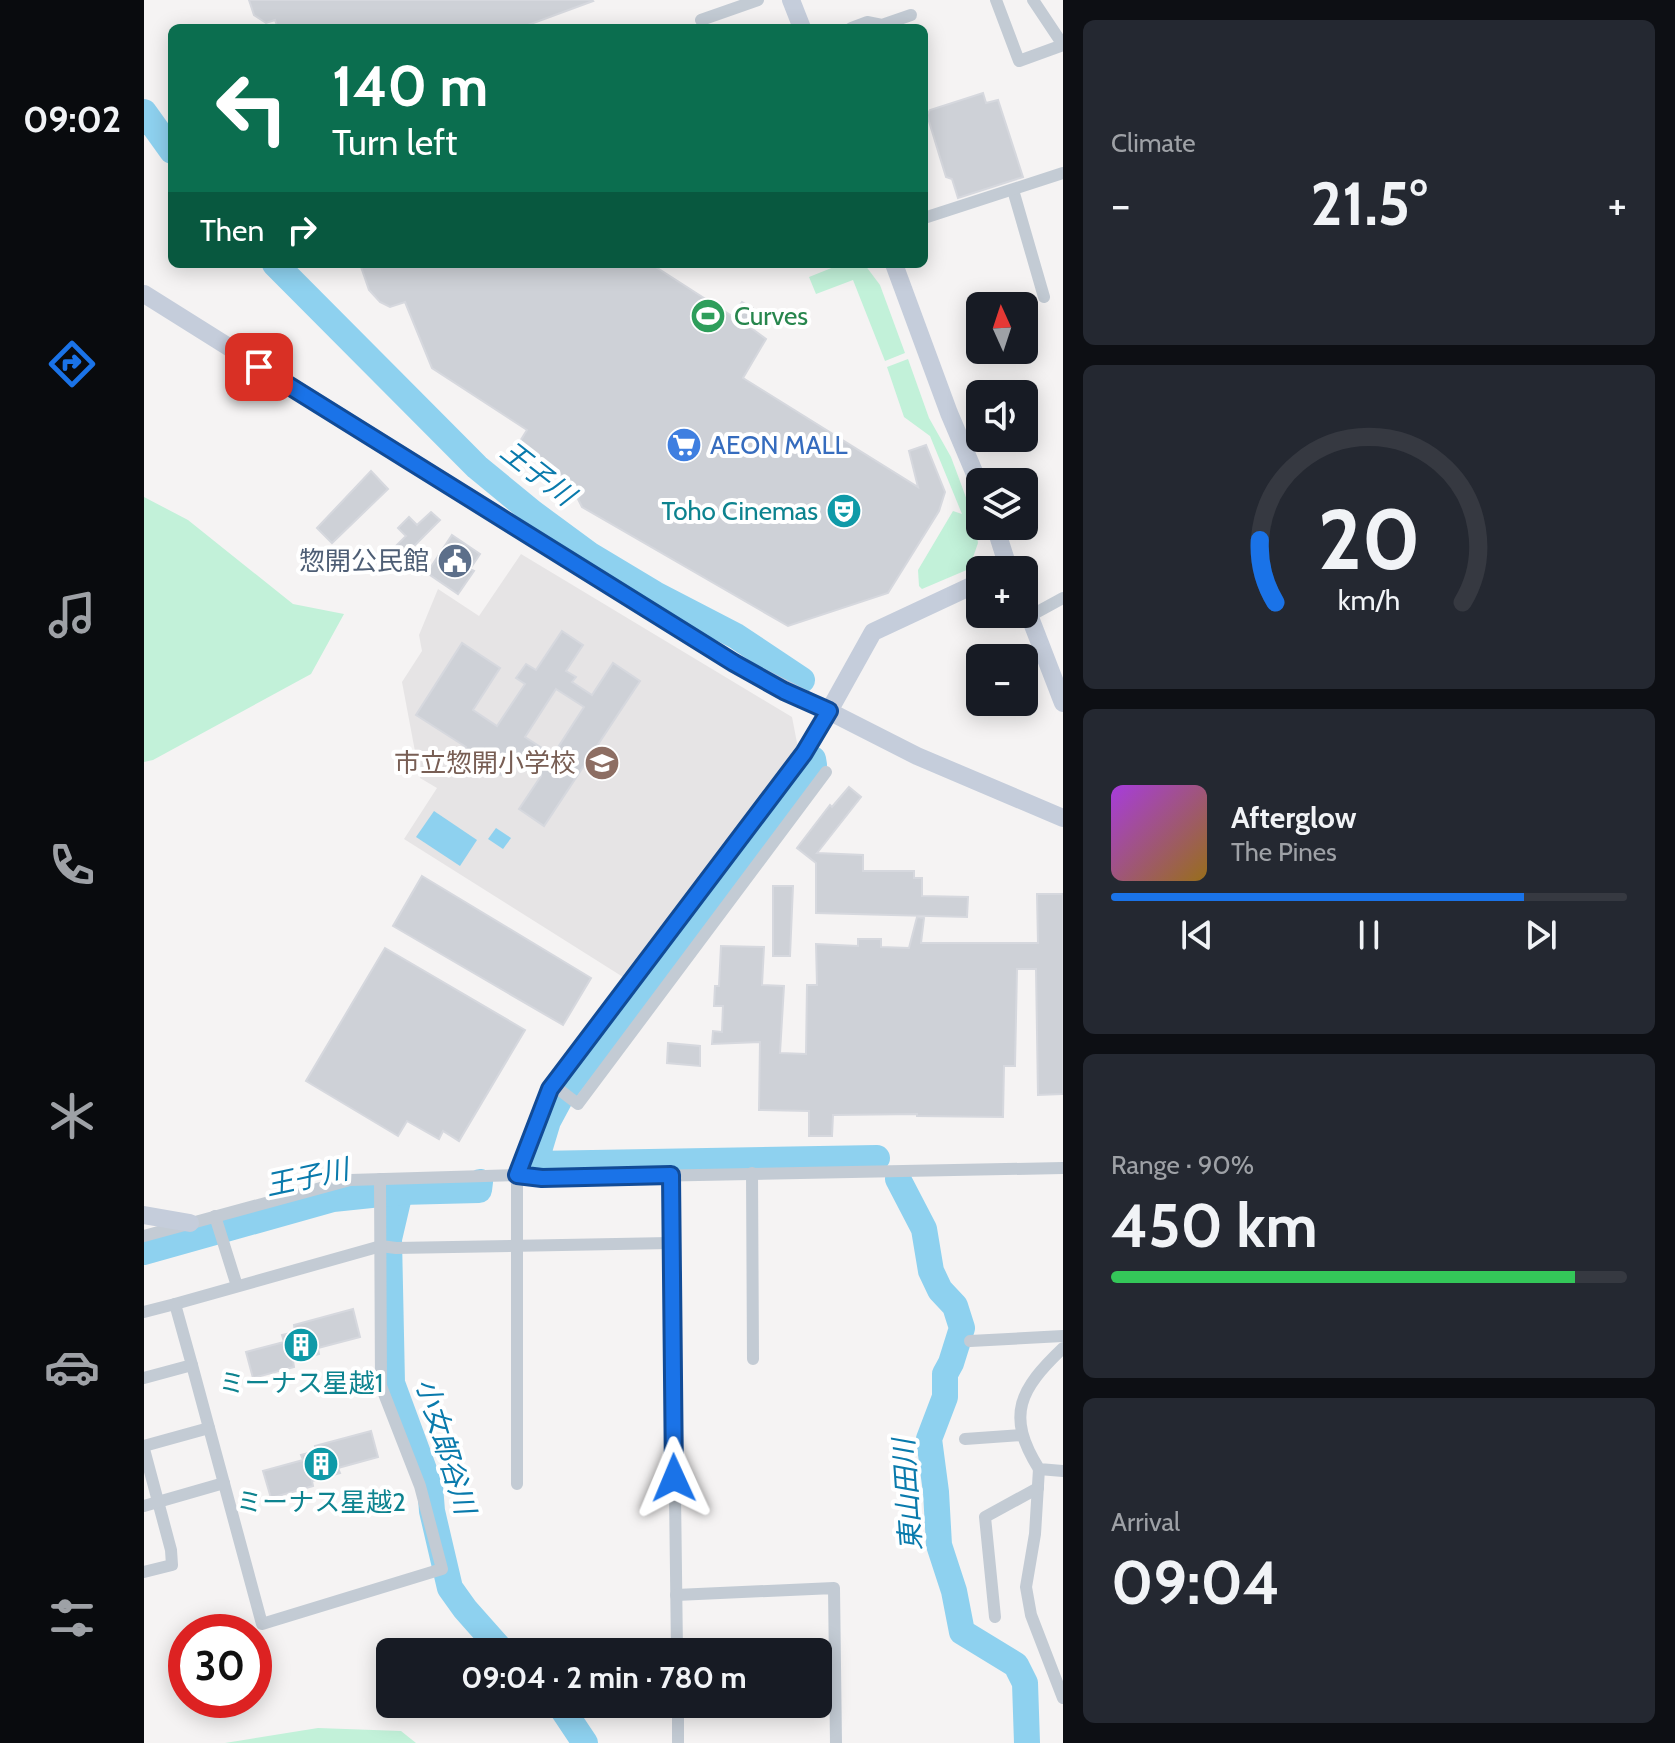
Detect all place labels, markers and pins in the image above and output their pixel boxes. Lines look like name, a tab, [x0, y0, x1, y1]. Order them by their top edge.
sports icon: Curves	[689, 297, 727, 335]
place label: Curves	[734, 300, 808, 332]
pin	[225, 333, 293, 401]
supermarket icon: AEON MALL	[665, 426, 703, 464]
place label: AEON MALL	[710, 429, 848, 461]
theatre icon: Toho Cinemas	[825, 492, 863, 530]
place label: Toho Cinemas	[661, 495, 818, 527]
public building icon: 惣開公民館	[436, 542, 474, 580]
place label: 惣開公民館	[299, 545, 429, 577]
school or university icon: 市立惣開小学校	[583, 744, 621, 782]
place label: 市立惣開小学校	[394, 747, 576, 779]
building icon: ミーナス星越1	[282, 1326, 320, 1364]
place label: ミーナス星越1	[219, 1367, 383, 1399]
building icon: ミーナス星越2	[302, 1445, 340, 1483]
place label: ミーナス星越2	[236, 1486, 406, 1518]

